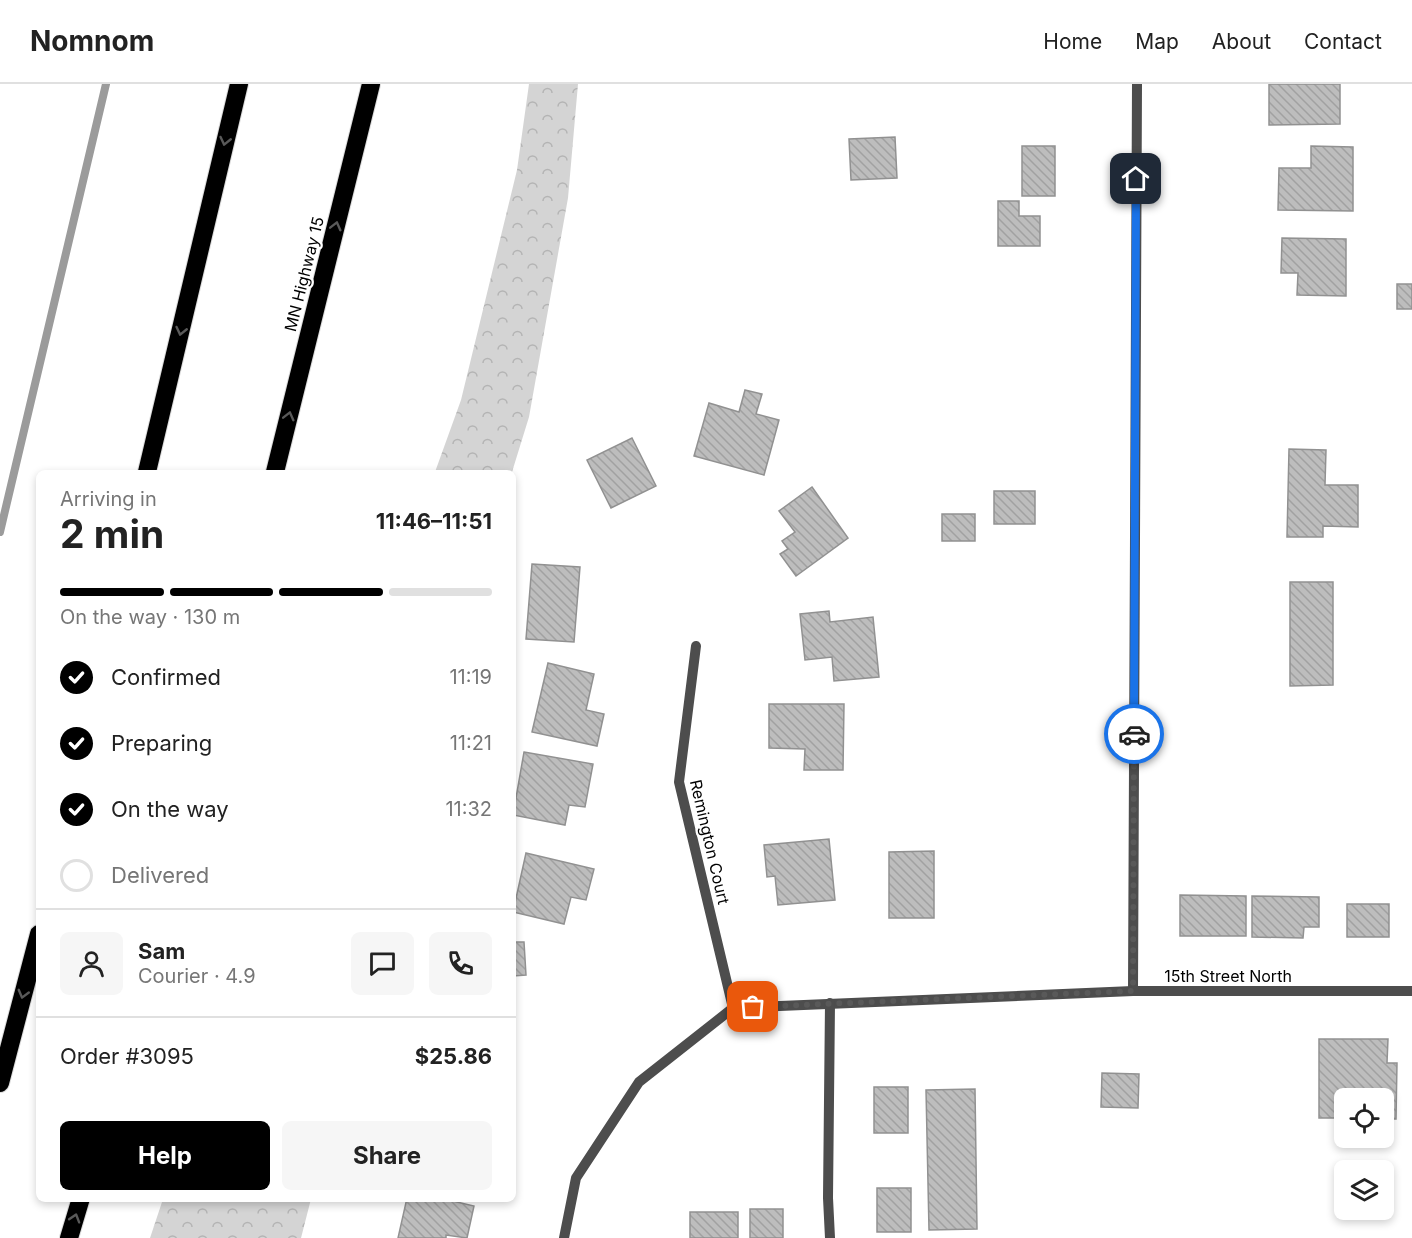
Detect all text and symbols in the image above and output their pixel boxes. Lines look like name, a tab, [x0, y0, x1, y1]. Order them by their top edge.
text: Nomnom	[30, 24, 154, 58]
text: Home	[1043, 29, 1102, 54]
text: Map	[1135, 29, 1179, 54]
text: About	[1212, 29, 1271, 54]
text: Contact	[1304, 29, 1382, 54]
one-way arrow	[220, 136, 233, 146]
pin	[1110, 153, 1161, 204]
icon: home	[1119, 162, 1152, 195]
street label: MN Highway 15	[280, 215, 328, 333]
one-way arrow	[329, 222, 341, 232]
one-way arrow	[175, 326, 188, 336]
one-way arrow	[282, 411, 295, 421]
text: Arriving in	[60, 487, 157, 511]
text: 11:46–11:51	[376, 508, 492, 534]
text: 2 min	[60, 510, 164, 557]
text: On the way · 130 m	[60, 605, 240, 629]
icon: check	[60, 661, 93, 694]
text: Confirmed	[111, 664, 221, 690]
text: 11:19	[449, 665, 492, 689]
courier	[1104, 704, 1164, 764]
icon: car	[1118, 718, 1151, 751]
icon: check	[60, 727, 93, 760]
text: Preparing	[111, 730, 212, 756]
text: 11:21	[450, 731, 492, 755]
street label: Remington Court	[686, 778, 734, 906]
icon: check	[60, 793, 93, 826]
text: On the way	[111, 796, 229, 822]
text: 11:32	[445, 797, 492, 821]
text: Delivered	[111, 862, 209, 888]
button: person	[60, 932, 123, 995]
button: chat	[351, 932, 414, 995]
button: phone	[429, 932, 492, 995]
text: Sam	[138, 938, 185, 964]
text: Courier · 4.9	[138, 964, 256, 988]
street label: 15th Street North	[1164, 966, 1292, 986]
pin	[727, 981, 778, 1032]
one-way arrow	[18, 989, 31, 999]
icon: bag	[736, 990, 769, 1023]
text: Order #3095	[60, 1043, 194, 1069]
text: $25.86	[415, 1043, 492, 1069]
map controls	[1334, 1088, 1394, 1220]
button: locate	[1334, 1088, 1394, 1148]
button: Help	[60, 1121, 270, 1190]
button: Share	[282, 1121, 492, 1190]
button: layers	[1334, 1160, 1394, 1220]
one-way arrow	[68, 1213, 80, 1224]

